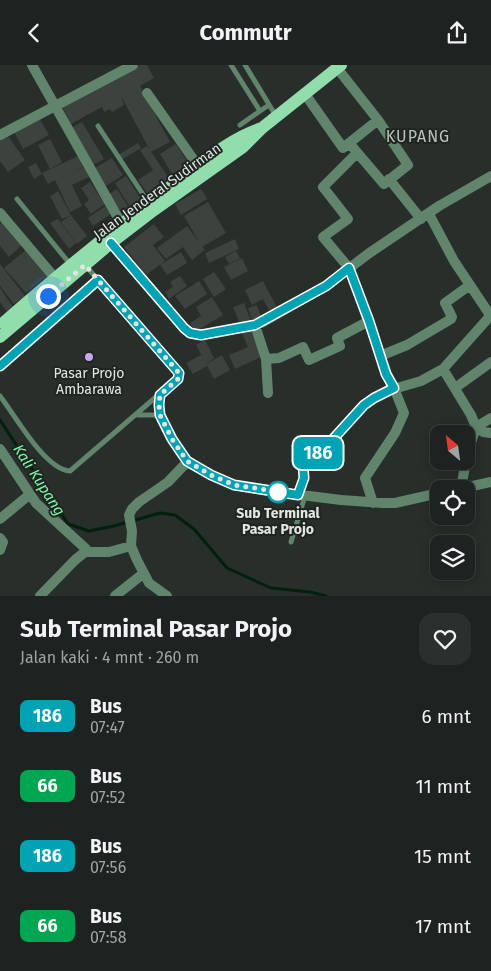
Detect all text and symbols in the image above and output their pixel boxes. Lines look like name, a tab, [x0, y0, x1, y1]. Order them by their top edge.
icon: back	[20, 19, 48, 47]
text: Commutr	[199, 19, 292, 46]
icon: share	[443, 19, 471, 47]
district label: KUPANG	[386, 127, 450, 146]
street label: Jalan Jenderal Sudirman	[90, 140, 224, 243]
your location	[36, 284, 61, 309]
marker: Pasar Projo Ambarawa	[83, 351, 95, 363]
place label: Pasar Projo Ambarawa	[53, 365, 125, 398]
north arrow	[430, 425, 475, 470]
map controls	[430, 425, 475, 580]
line badge: 186	[289, 437, 347, 469]
water label: Kali Kupang	[9, 441, 69, 519]
text: 186	[304, 442, 332, 464]
button: locate	[430, 480, 475, 525]
marker: Sub Terminal Pasar Projo	[267, 481, 289, 503]
place label: Sub Terminal Pasar Projo	[236, 505, 321, 538]
button: layers	[430, 535, 475, 580]
button: heart	[419, 613, 471, 665]
text: Sub Terminal Pasar Projo	[20, 615, 292, 643]
text: Jalan kaki · 4 mnt · 260 m	[20, 648, 199, 667]
text: Bus	[90, 695, 122, 718]
text: 186	[33, 705, 62, 727]
text: 6 mnt	[422, 705, 471, 728]
text: 07:47	[90, 718, 125, 737]
text: Bus	[90, 765, 122, 788]
text: 66	[37, 775, 58, 797]
text: 11 mnt	[416, 775, 471, 798]
text: 07:52	[90, 788, 125, 807]
text: Bus	[90, 835, 122, 858]
text: 186	[33, 845, 62, 867]
text: 15 mnt	[414, 845, 471, 868]
text: 07:56	[90, 858, 126, 877]
text: Bus	[90, 905, 122, 928]
text: 66	[37, 915, 58, 937]
text: 17 mnt	[415, 915, 471, 938]
text: 07:58	[90, 928, 126, 947]

